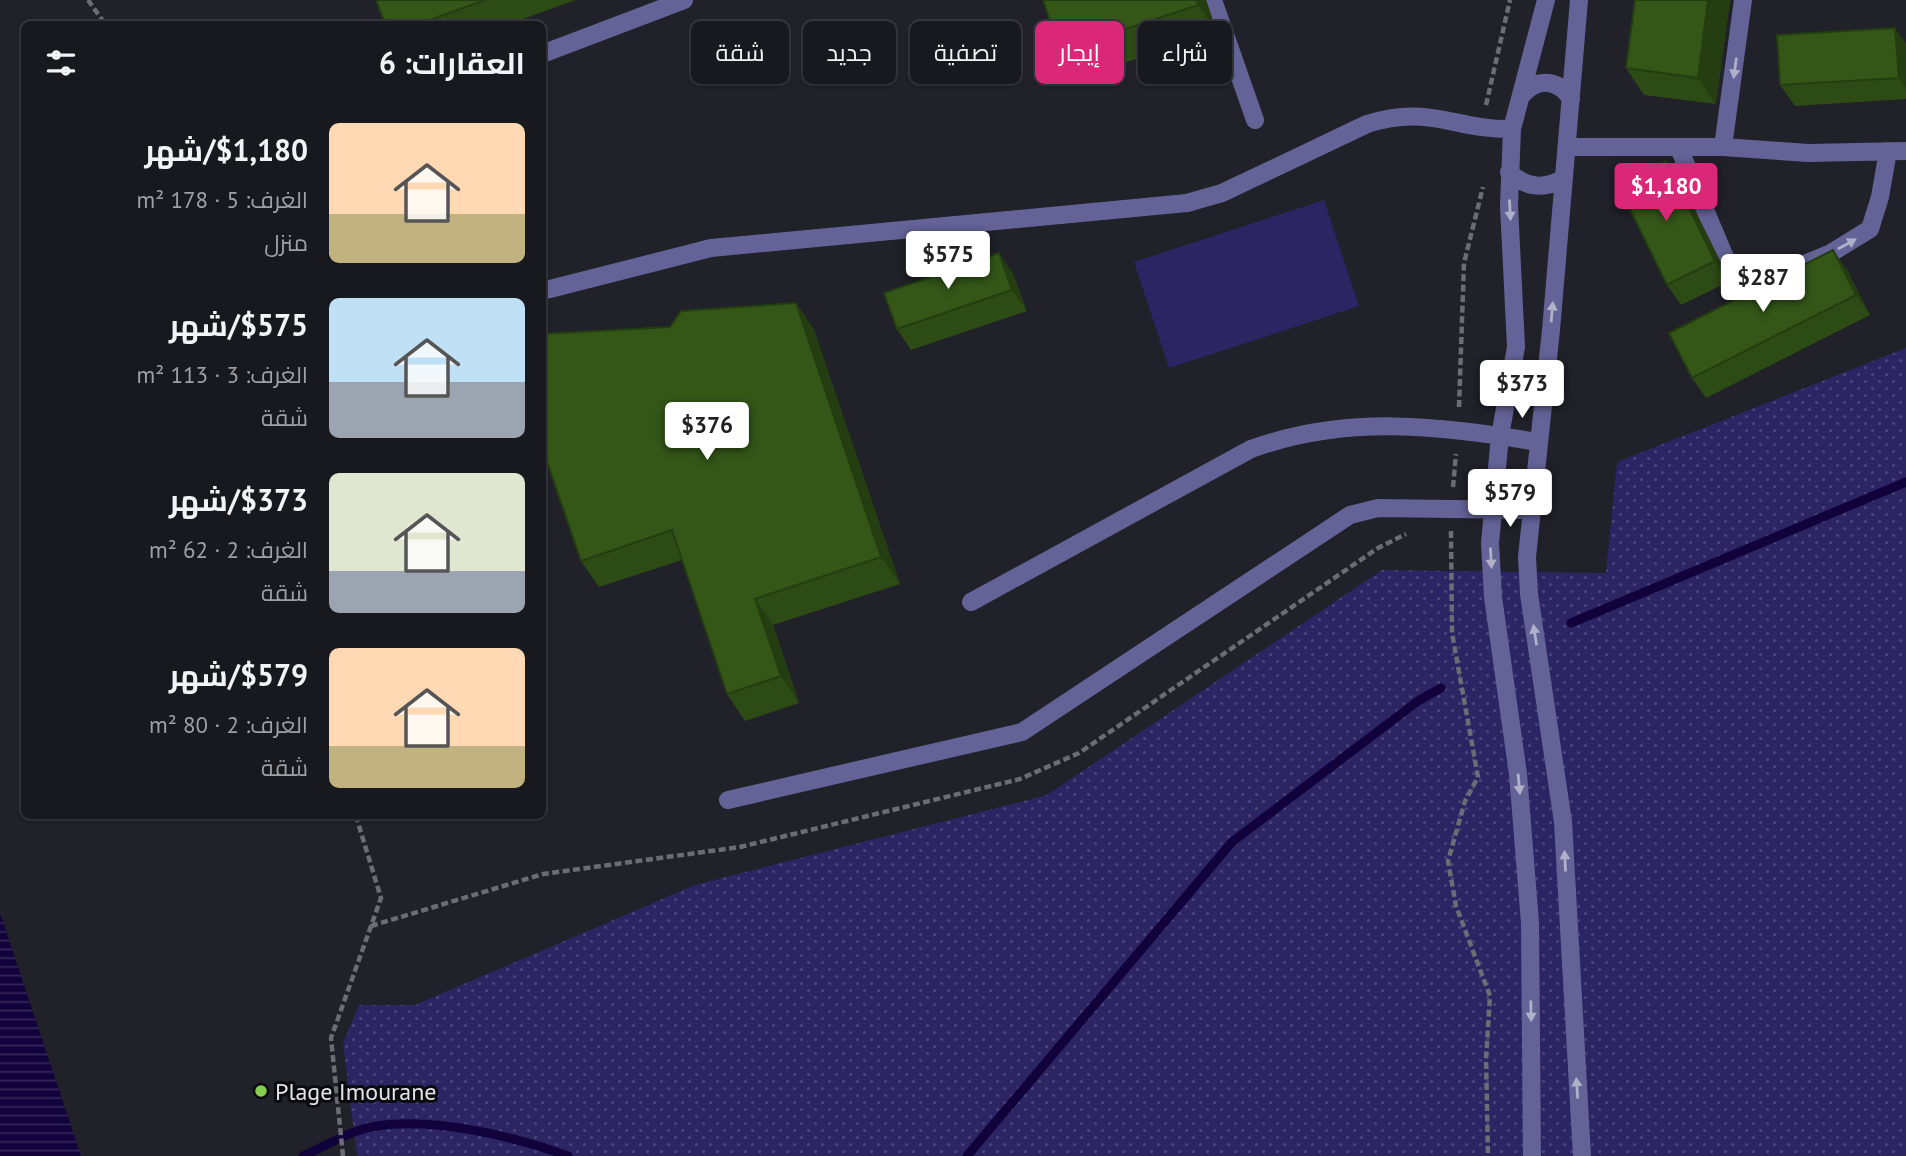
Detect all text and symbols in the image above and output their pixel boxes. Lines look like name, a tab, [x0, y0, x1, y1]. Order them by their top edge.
chip: شقة	[691, 21, 789, 84]
chip: جديد	[803, 21, 896, 84]
chip: تصفية	[910, 21, 1021, 84]
chip: إيجار	[1035, 21, 1124, 84]
chip: شراء	[1138, 21, 1232, 84]
text: العقارات: 6	[379, 43, 525, 82]
icon: filters	[42, 44, 80, 82]
one-way arrow	[1729, 57, 1740, 79]
text: $1,180/شهر	[144, 130, 308, 169]
icon: home	[385, 151, 469, 235]
pin: $1,180	[1609, 164, 1723, 223]
text: $1,180	[1630, 171, 1702, 200]
text: الغرف: 5 · 178 m²	[137, 185, 308, 214]
one-way arrow	[1504, 200, 1515, 222]
text: منزل	[264, 228, 308, 257]
pin: $575	[907, 232, 989, 291]
one-way arrow	[1838, 238, 1857, 250]
text: $575	[922, 239, 974, 268]
pin: $287	[1722, 254, 1804, 314]
text: $287	[1737, 262, 1789, 291]
one-way arrow	[1547, 301, 1558, 323]
text: $575/شهر	[169, 305, 308, 344]
icon: home	[385, 326, 469, 410]
text: الغرف: 3 · 113 m²	[137, 360, 308, 389]
pin: $373	[1481, 360, 1563, 420]
text: $373	[1496, 368, 1548, 397]
pin: $376	[666, 402, 748, 462]
text: شقة	[261, 403, 308, 432]
text: $376	[681, 410, 733, 439]
pin: $579	[1469, 470, 1551, 529]
text: $579	[1484, 477, 1536, 506]
text: $373/شهر	[169, 480, 308, 519]
icon: home	[385, 501, 469, 585]
text: الغرف: 2 · 62 m²	[149, 535, 308, 564]
one-way arrow	[1485, 547, 1496, 569]
text: شقة	[261, 578, 308, 607]
one-way arrow	[1530, 624, 1541, 646]
text: $579/شهر	[169, 655, 308, 694]
icon: home	[385, 676, 469, 760]
text: الغرف: 2 · 80 m²	[149, 710, 308, 739]
text: شقة	[261, 753, 308, 782]
one-way arrow	[1514, 773, 1525, 795]
one-way arrow	[1559, 850, 1570, 872]
one-way arrow	[1526, 1000, 1537, 1022]
place label: Plage Imourane	[275, 1076, 436, 1107]
one-way arrow	[1571, 1077, 1582, 1099]
marker: Plage Imourane	[253, 1083, 269, 1099]

